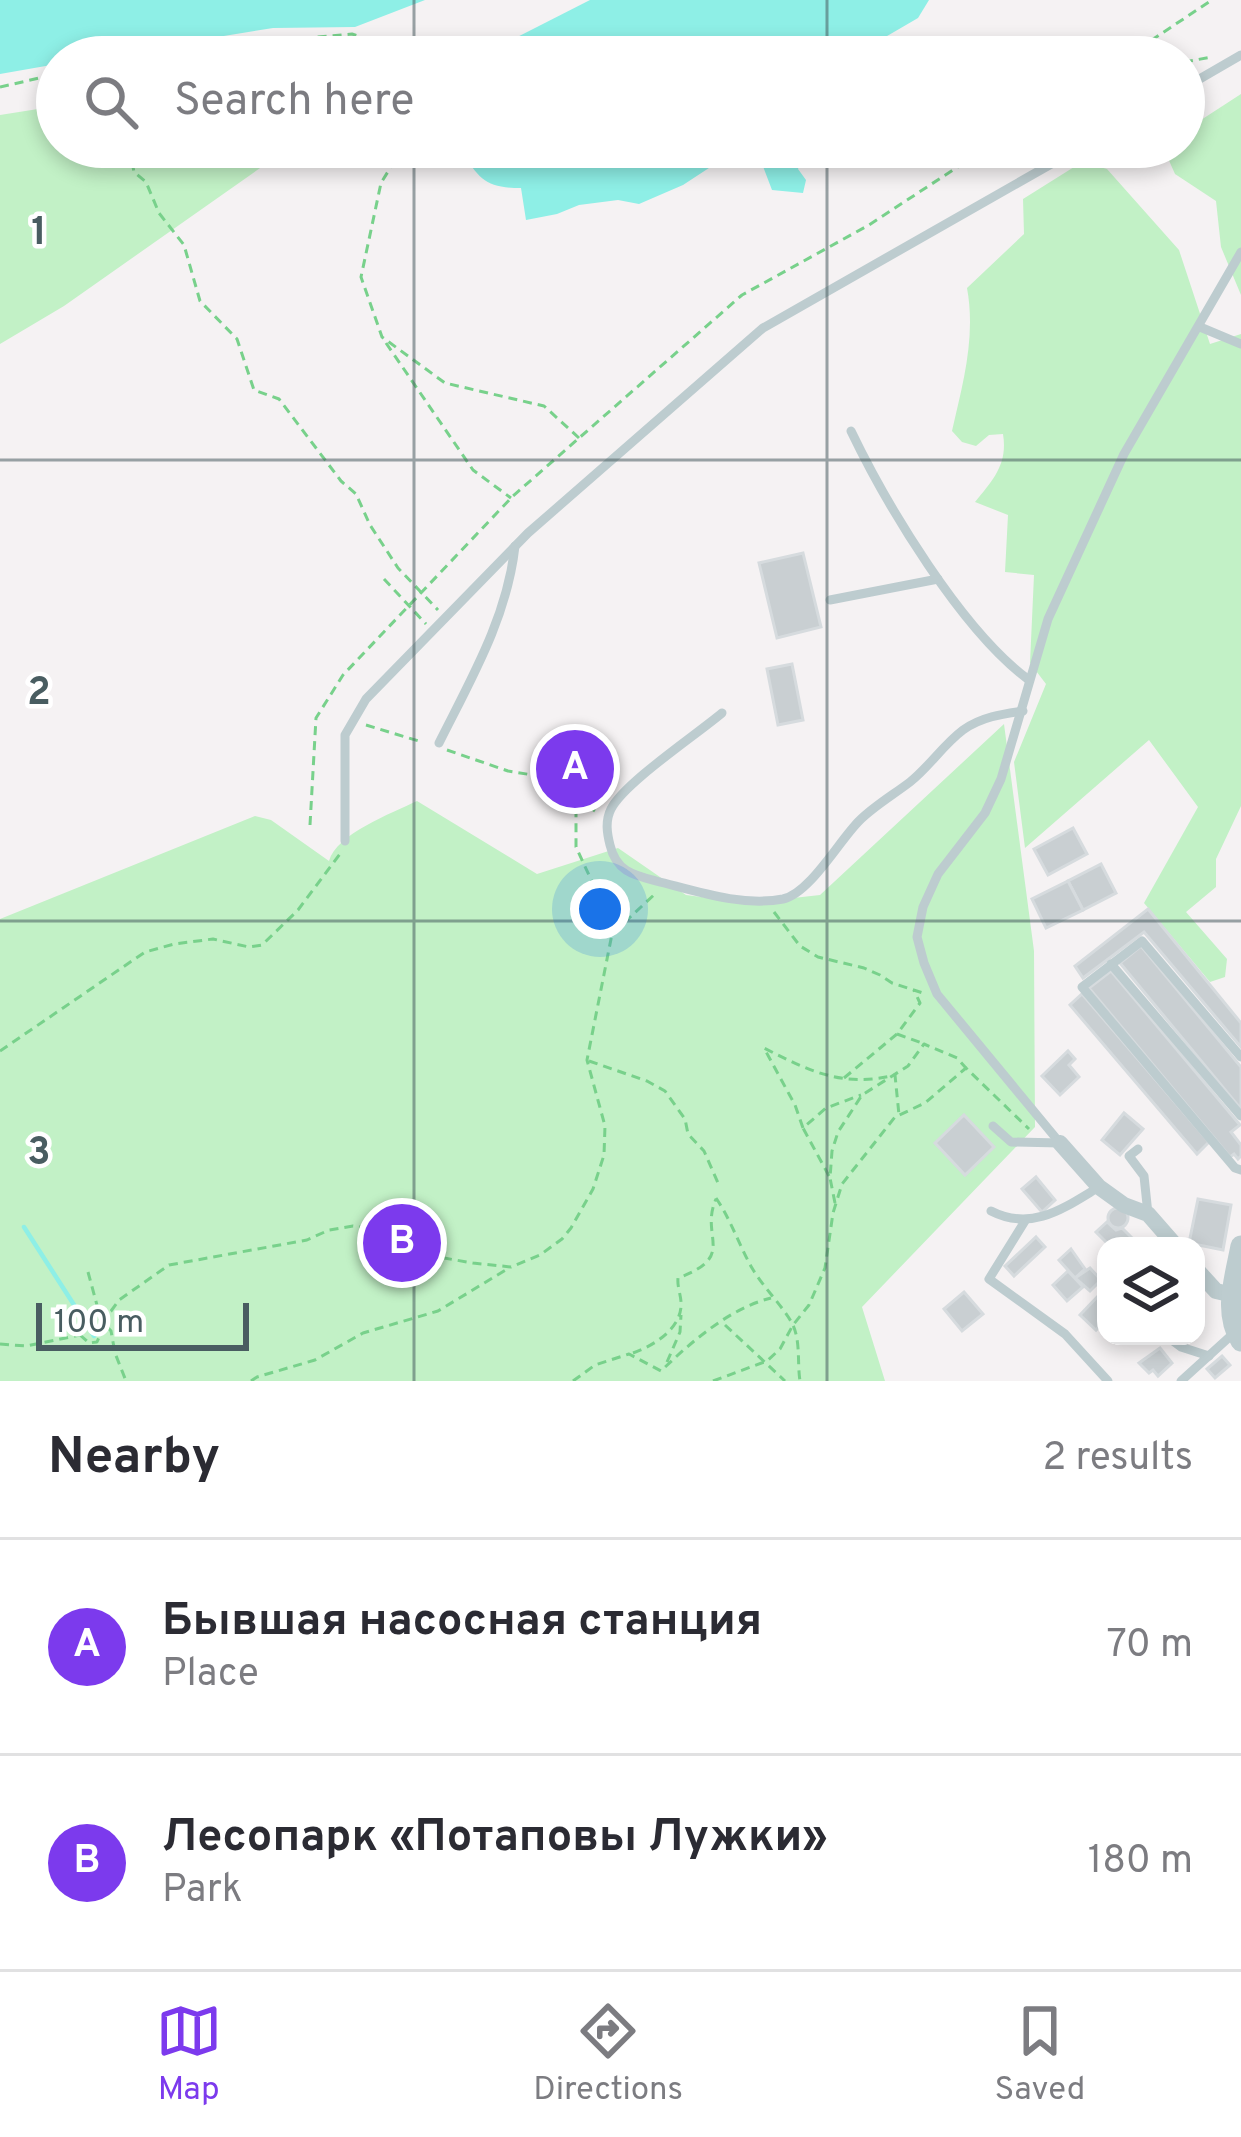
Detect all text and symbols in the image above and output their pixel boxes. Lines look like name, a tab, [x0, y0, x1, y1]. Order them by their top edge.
search box	[36, 36, 1205, 168]
icon: search	[78, 69, 144, 135]
text: Search here	[174, 74, 414, 131]
text: 1	[31, 210, 47, 259]
text: 2	[27, 670, 51, 719]
pin: A	[536, 724, 614, 814]
your location	[570, 879, 630, 939]
text: 3	[27, 1130, 51, 1179]
pin: B	[363, 1198, 441, 1288]
map controls	[1097, 1237, 1205, 1345]
button: layers	[1097, 1237, 1205, 1345]
scale bar	[36, 1297, 249, 1350]
text: 100 m	[54, 1303, 144, 1345]
text: Nearby	[48, 1427, 220, 1492]
text: 2 results	[1042, 1435, 1193, 1484]
text: Бывшая насосная станция	[162, 1594, 762, 1651]
text: A	[73, 1622, 101, 1671]
text: 70 m	[1107, 1622, 1193, 1671]
text: Place	[162, 1651, 259, 1700]
text: Лесопарк «Потаповы Лужки»	[162, 1810, 828, 1867]
text: B	[74, 1838, 100, 1887]
text: 180 m	[1088, 1838, 1193, 1887]
text: Park	[162, 1867, 243, 1916]
tab: Map	[156, 1998, 222, 2112]
tab: Directions	[533, 1998, 683, 2112]
tab: Saved	[995, 1998, 1085, 2112]

